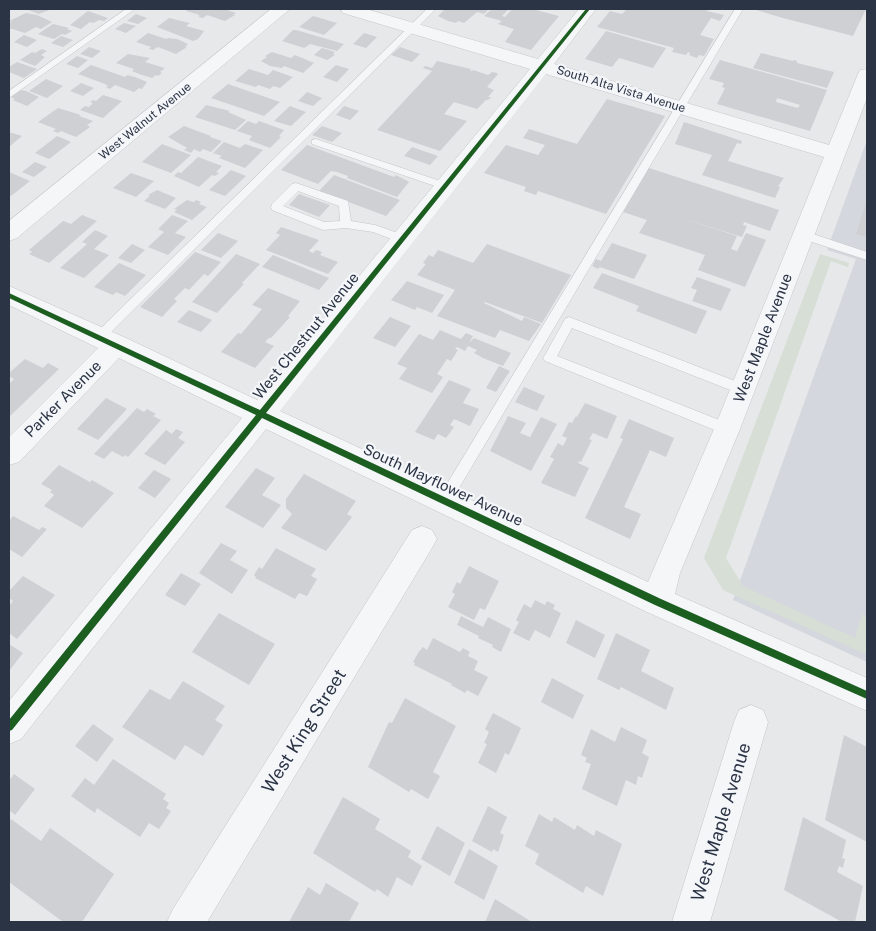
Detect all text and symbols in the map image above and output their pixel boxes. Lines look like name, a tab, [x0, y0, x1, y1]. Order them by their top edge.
street label: South Alta Vista Avenue	[555, 63, 687, 115]
street label: West Walnut Avenue	[96, 79, 194, 163]
street label: West Chestnut Avenue	[249, 269, 362, 402]
street label: West Maple Avenue	[730, 271, 795, 405]
street label: Parker Avenue	[21, 357, 104, 440]
street label: South Mayflower Avenue	[361, 440, 526, 529]
street label: West King Street	[257, 665, 350, 797]
street label: West Maple Avenue	[686, 740, 755, 904]

